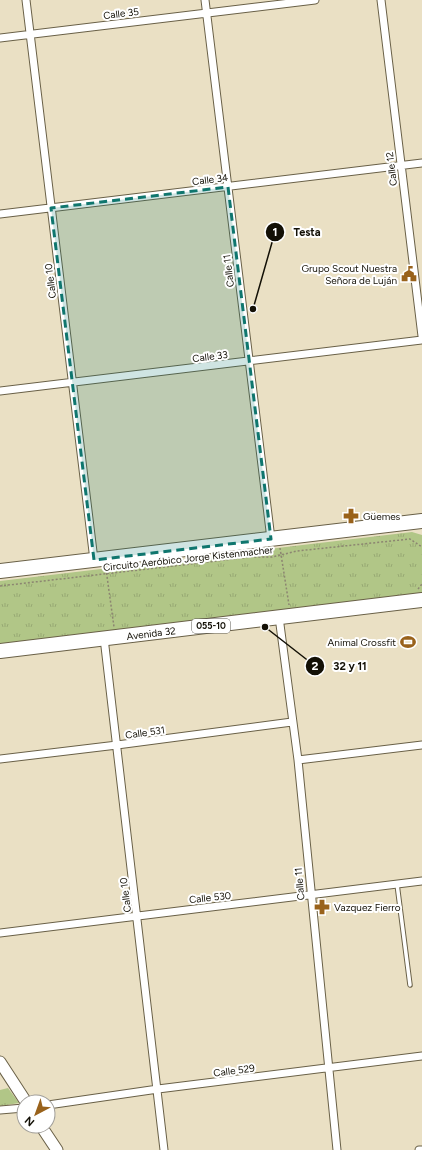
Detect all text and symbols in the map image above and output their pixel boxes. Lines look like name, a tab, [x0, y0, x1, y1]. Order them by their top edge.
street label: Calle 35	[102, 5, 140, 22]
street label: Calle 12	[383, 151, 400, 187]
street label: Calle 34	[191, 171, 229, 188]
callout: Testa	[265, 220, 328, 243]
text: 1	[272, 225, 278, 239]
text: Testa	[293, 226, 321, 239]
street label: Calle 11	[220, 254, 237, 288]
place label: Grupo Scout Nuestra Señora de Luján	[301, 262, 397, 287]
street label: Calle 10	[42, 263, 59, 299]
public building icon: Grupo Scout Nuestra Señora de Luján	[400, 265, 418, 283]
street label: Calle 33	[192, 348, 228, 365]
pharmacy icon: Güemes	[342, 507, 360, 525]
place label: Güemes	[363, 510, 401, 523]
street label: Circuito Aeróbico Jorge Kistenmacher	[102, 543, 274, 574]
road number: 055-10	[192, 619, 230, 633]
street label: Avenida 32	[126, 624, 176, 643]
sports icon: Animal Crossfit	[399, 633, 417, 651]
place label: Animal Crossfit	[328, 636, 396, 649]
callout: 32 y 11	[305, 655, 374, 678]
text: 2	[312, 659, 319, 673]
text: 32 y 11	[333, 660, 367, 673]
street label: Calle 531	[124, 723, 166, 742]
street label: Calle 11	[292, 867, 307, 901]
street label: Calle 10	[117, 877, 134, 913]
street label: Calle 530	[188, 889, 232, 906]
pharmacy icon: Vazquez Fierro	[313, 898, 331, 916]
place label: Vazquez Fierro	[334, 901, 401, 914]
street label: Calle 529	[213, 1061, 256, 1079]
north arrow	[16, 1094, 56, 1134]
text: N	[22, 1113, 37, 1129]

